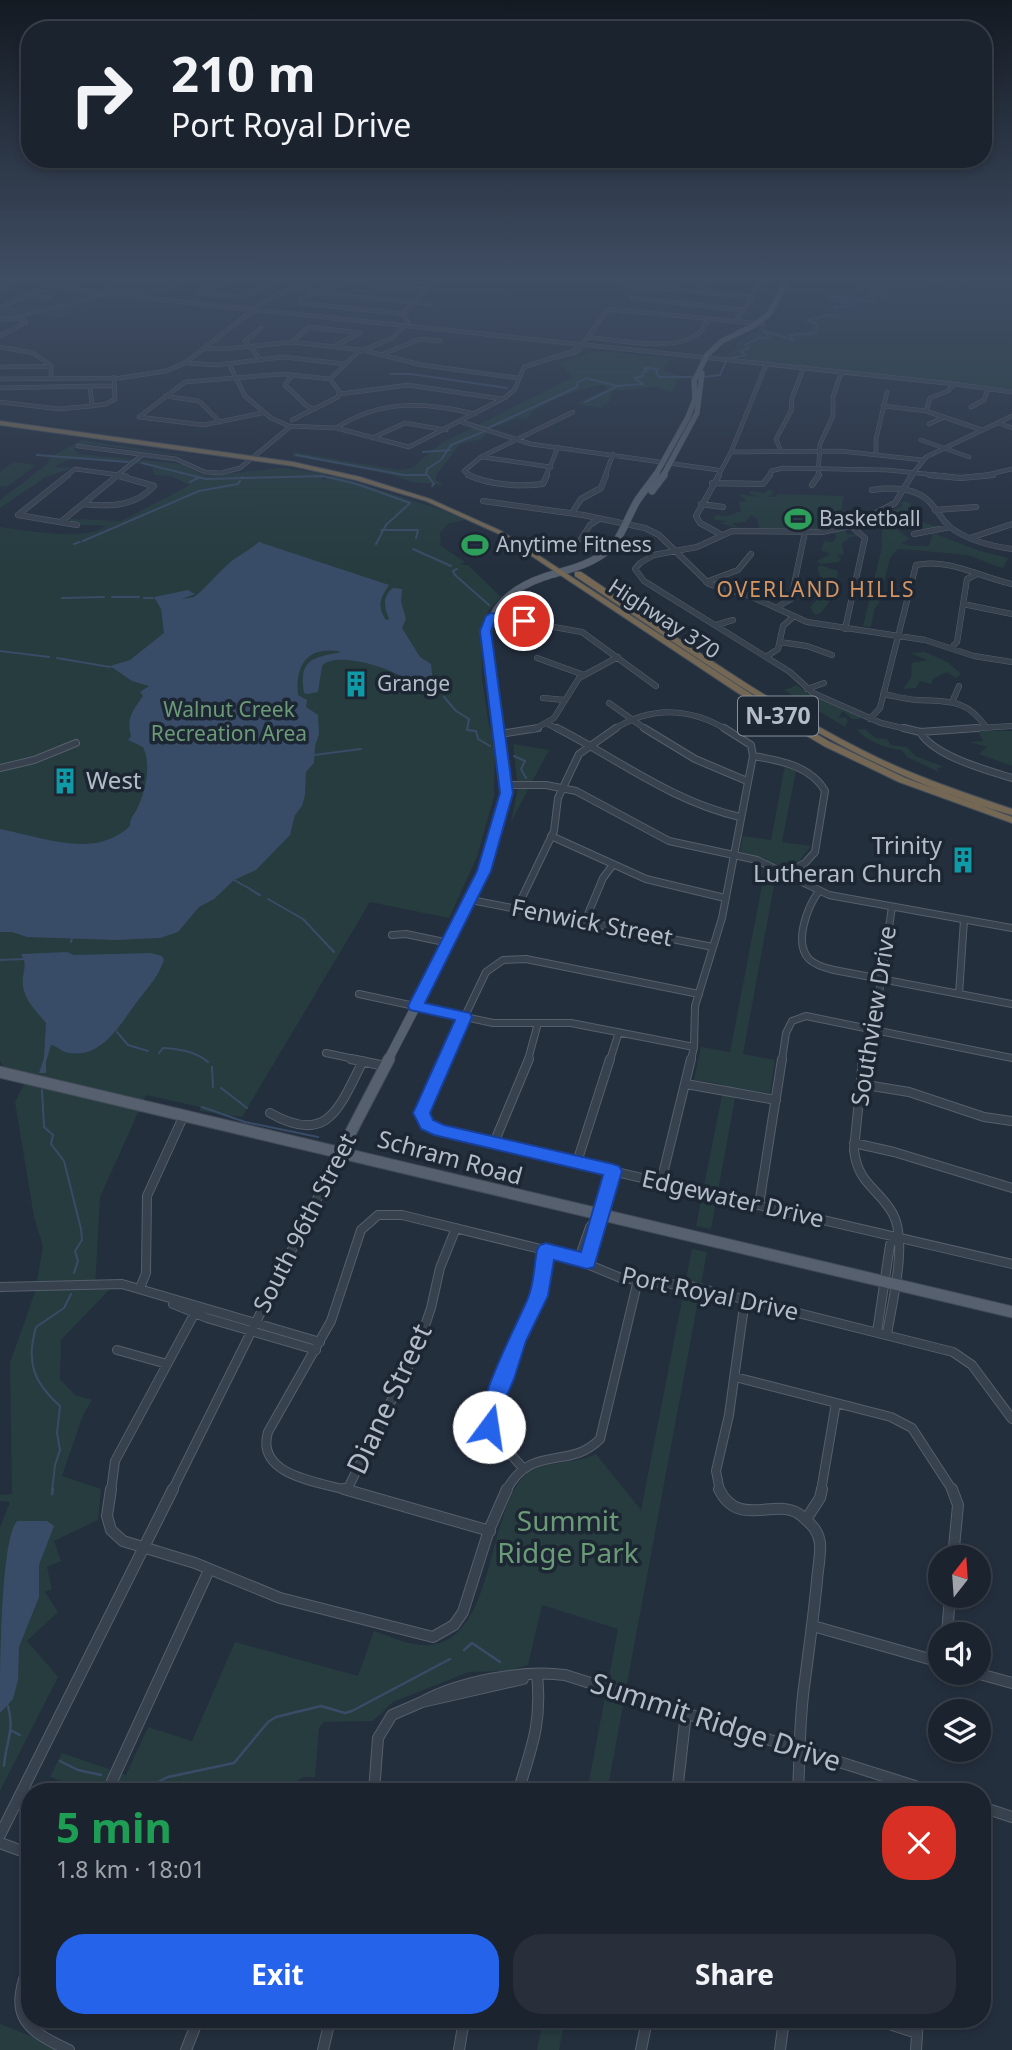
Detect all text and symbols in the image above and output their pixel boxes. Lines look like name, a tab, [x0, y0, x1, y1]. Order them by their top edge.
text: 210 m	[171, 40, 316, 106]
icon: right	[56, 49, 147, 140]
text: Port Royal Drive	[171, 103, 411, 146]
sports icon: Basketball	[783, 504, 813, 534]
place label: Basketball	[819, 504, 921, 532]
sports icon: Anytime Fitness	[460, 530, 490, 560]
place label: Anytime Fitness	[496, 530, 652, 558]
street label: Highway 370	[604, 572, 726, 665]
district label: OVERLAND HILLS	[717, 575, 915, 603]
pin	[494, 591, 554, 651]
icon: arrive	[505, 602, 543, 640]
building icon: Grange	[341, 669, 371, 699]
place label: Grange	[377, 669, 450, 697]
park label: Walnut Creek Recreation Area	[151, 695, 307, 747]
road number: N-370	[738, 696, 818, 736]
place label: West	[86, 763, 142, 796]
building icon: West	[50, 766, 80, 796]
place label: Trinity Lutheran Church	[753, 828, 943, 889]
building icon: Trinity Lutheran Church	[948, 845, 978, 875]
street label: Fenwick Street	[509, 890, 676, 953]
street label: Southview Drive	[842, 923, 903, 1108]
street label: Schram Road	[374, 1121, 527, 1192]
street label: South 96th Street	[244, 1127, 363, 1317]
street label: Edgewater Drive	[639, 1161, 828, 1235]
street label: Port Royal Drive	[619, 1258, 802, 1327]
street label: Diane Street	[337, 1317, 440, 1480]
position arrow	[452, 1390, 526, 1464]
park label: Summit Ridge Park	[497, 1501, 639, 1571]
north arrow	[928, 1545, 990, 1608]
map controls	[928, 1545, 991, 1762]
button: sound	[928, 1622, 991, 1685]
street label: Summit Ridge Drive	[586, 1663, 846, 1779]
button: layers	[928, 1699, 991, 1762]
text: 5 min	[56, 1798, 172, 1855]
button: close	[882, 1806, 956, 1880]
text: 1.8 km · 18:01	[56, 1853, 205, 1885]
button: Exit	[56, 1934, 499, 2014]
button: Share	[513, 1934, 956, 2014]

